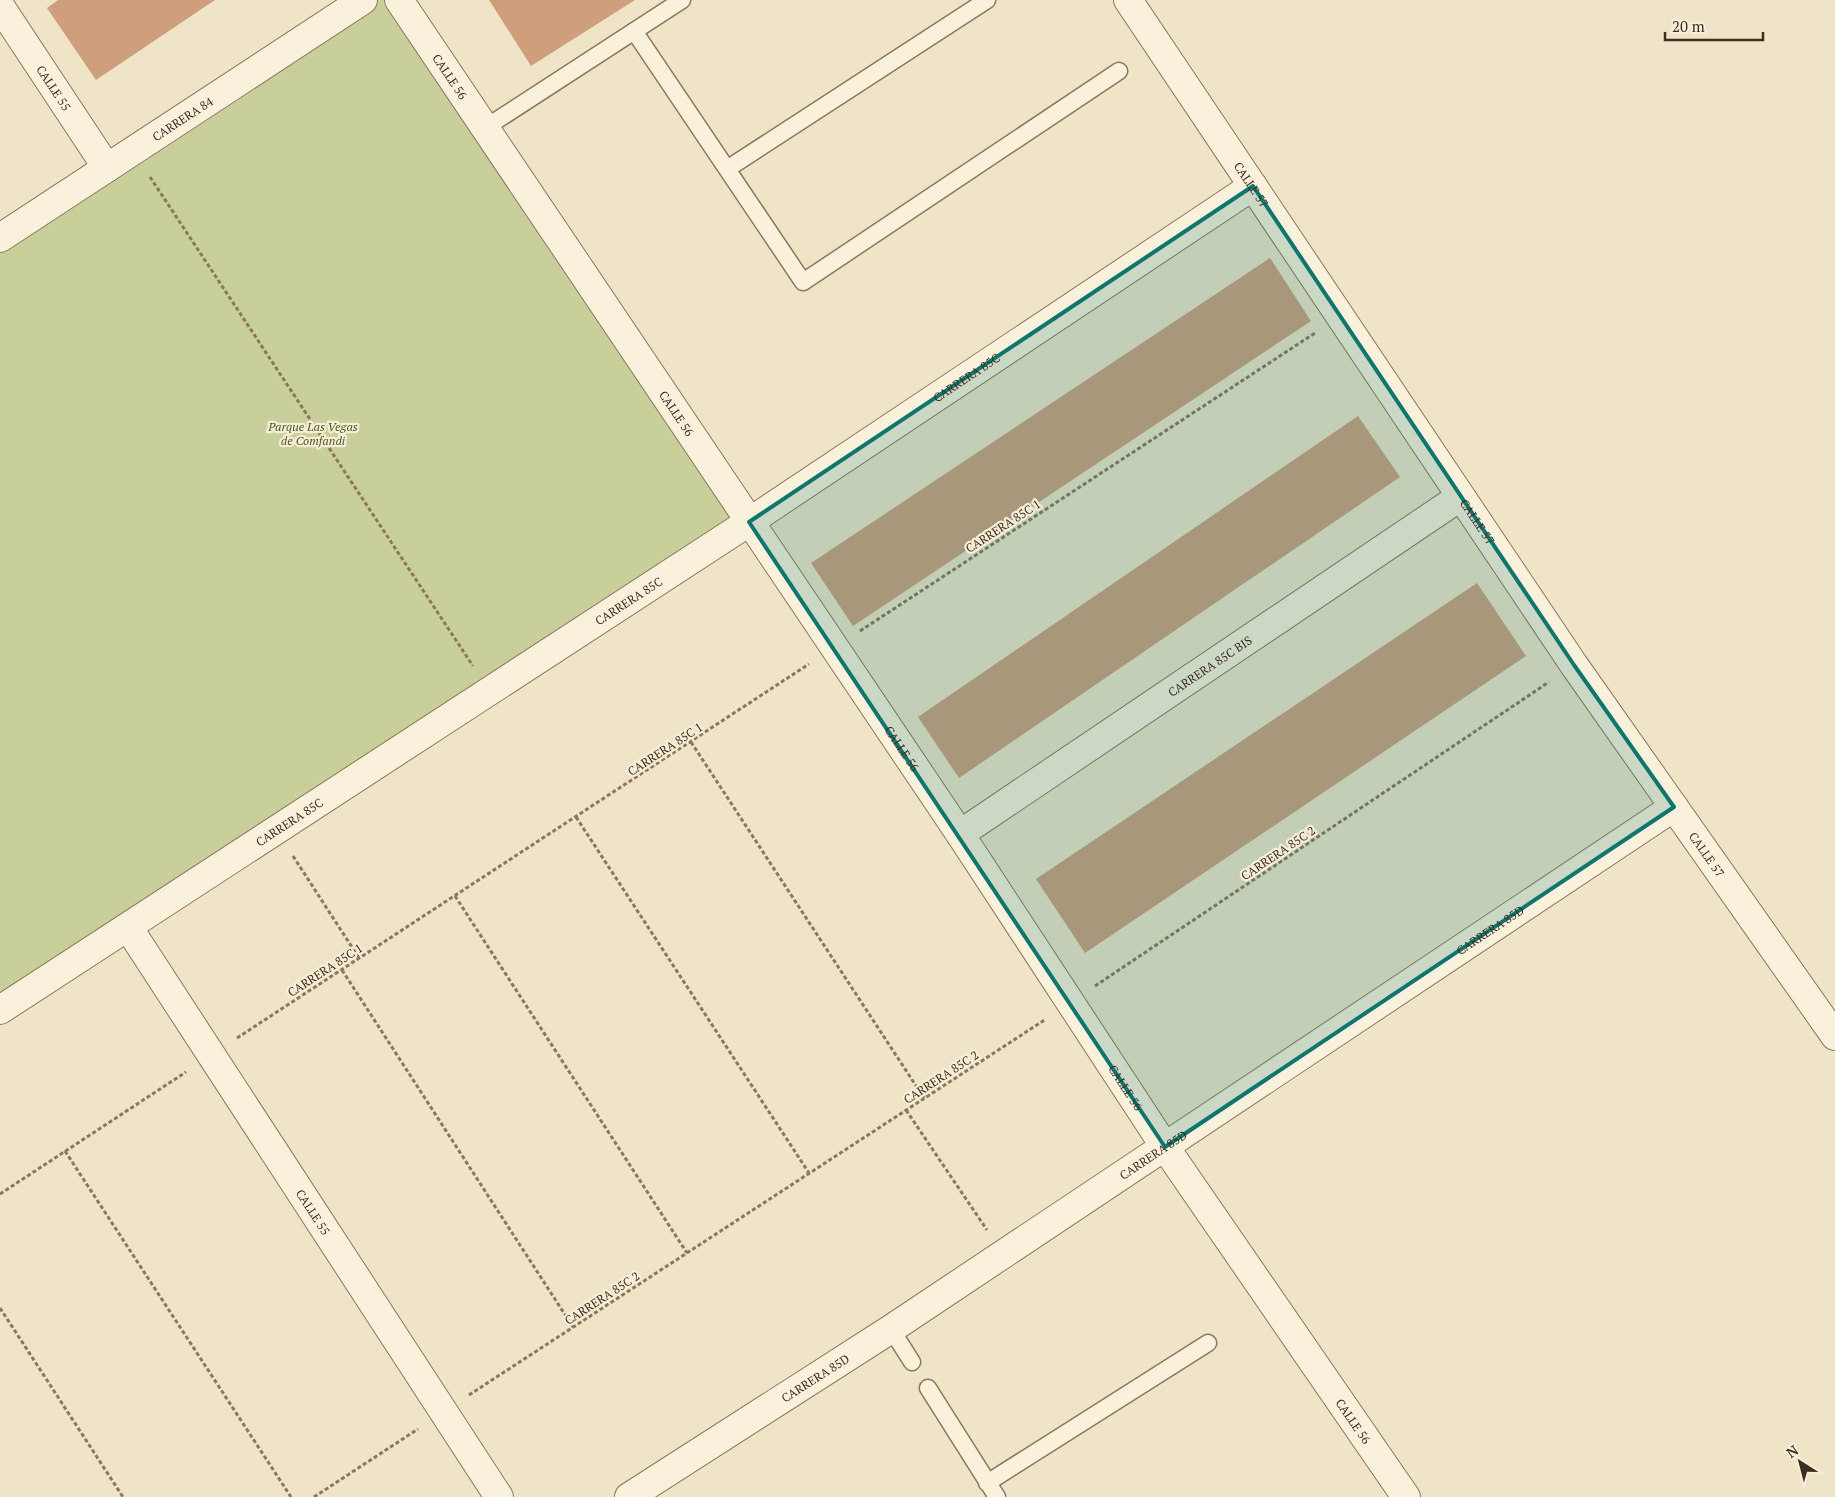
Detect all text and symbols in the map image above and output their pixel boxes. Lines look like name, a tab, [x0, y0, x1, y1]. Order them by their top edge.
scale bar	[1665, 10, 1762, 42]
text: 20 m	[1672, 16, 1705, 36]
street label: CALLE 56	[430, 51, 471, 102]
street label: CALLE 55	[34, 62, 74, 113]
street label: CARRERA 84	[149, 93, 216, 144]
street label: CALLE 57	[1231, 159, 1272, 210]
street label: CARRERA 85C	[930, 349, 1003, 405]
street label: CALLE 56	[656, 388, 698, 439]
park label: Parque Las Vegas de Comfandi	[267, 419, 358, 448]
street label: CARRERA 85C 1	[963, 496, 1043, 556]
street label: CALLE 57	[1457, 496, 1498, 547]
street label: CARRERA 85C	[592, 573, 665, 628]
street label: CARRERA 85C BIS	[1165, 632, 1254, 699]
street label: CARRERA 85C 1	[625, 719, 705, 779]
street label: CALLE 56	[882, 723, 923, 775]
street label: CARRERA 85C	[253, 794, 326, 849]
street label: CARRERA 85C 2	[1238, 823, 1318, 883]
street label: CALLE 57	[1686, 829, 1728, 880]
street label: CARRERA 85D	[1453, 902, 1526, 958]
street label: CARRERA 85C 1	[285, 940, 365, 1000]
street label: CARRERA 85C 2	[901, 1047, 981, 1107]
street label: CALLE 56	[1106, 1062, 1147, 1114]
street label: CARRERA 85D	[1116, 1127, 1189, 1182]
street label: CALLE 55	[293, 1186, 334, 1238]
street label: CARRERA 85C 2	[562, 1268, 642, 1328]
street label: CARRERA 85D	[778, 1350, 852, 1405]
street label: CALLE 56	[1333, 1396, 1375, 1447]
north arrow	[1775, 1437, 1825, 1487]
text: N	[1782, 1440, 1802, 1462]

